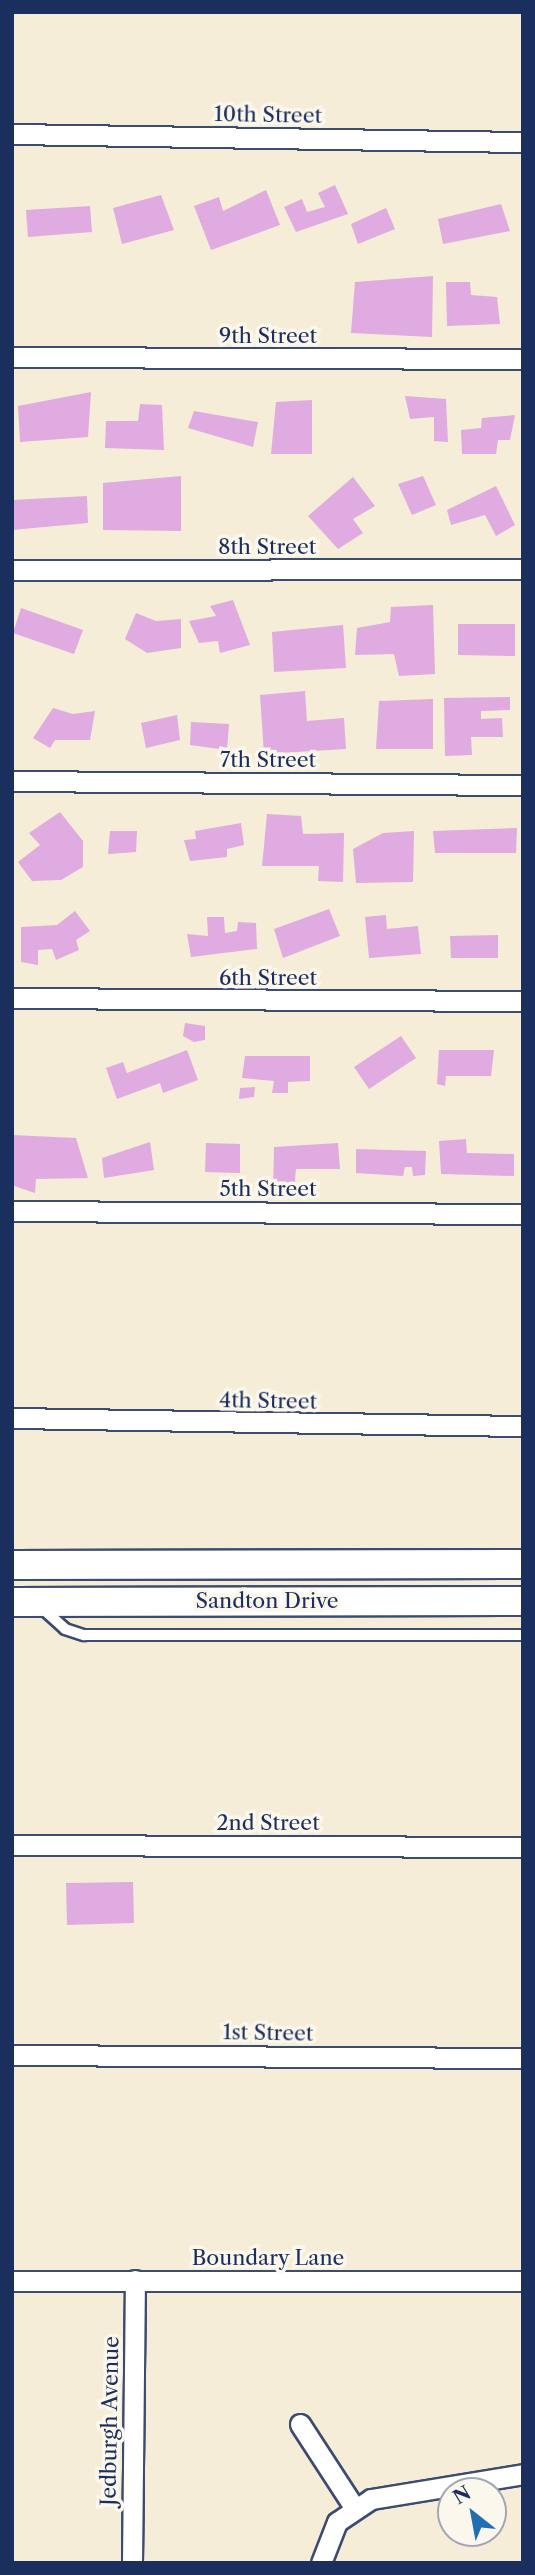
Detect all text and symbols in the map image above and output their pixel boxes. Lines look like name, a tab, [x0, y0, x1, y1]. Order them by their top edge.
street label: 10th Street	[214, 101, 322, 129]
street label: 9th Street	[219, 323, 317, 349]
street label: 8th Street	[218, 534, 316, 560]
street label: 7th Street	[220, 747, 316, 773]
street label: 6th Street	[219, 965, 317, 991]
street label: 5th Street	[219, 1176, 317, 1202]
street label: 4th Street	[219, 1388, 317, 1414]
street label: Sandton Drive	[195, 1588, 339, 1614]
street label: 2nd Street	[216, 1810, 320, 1836]
street label: 1st Street	[223, 2020, 313, 2046]
street label: Boundary Lane	[191, 2245, 345, 2271]
street label: Jedburgh Avenue	[96, 2336, 124, 2506]
north arrow	[437, 2477, 507, 2547]
text: N	[449, 2481, 475, 2509]

